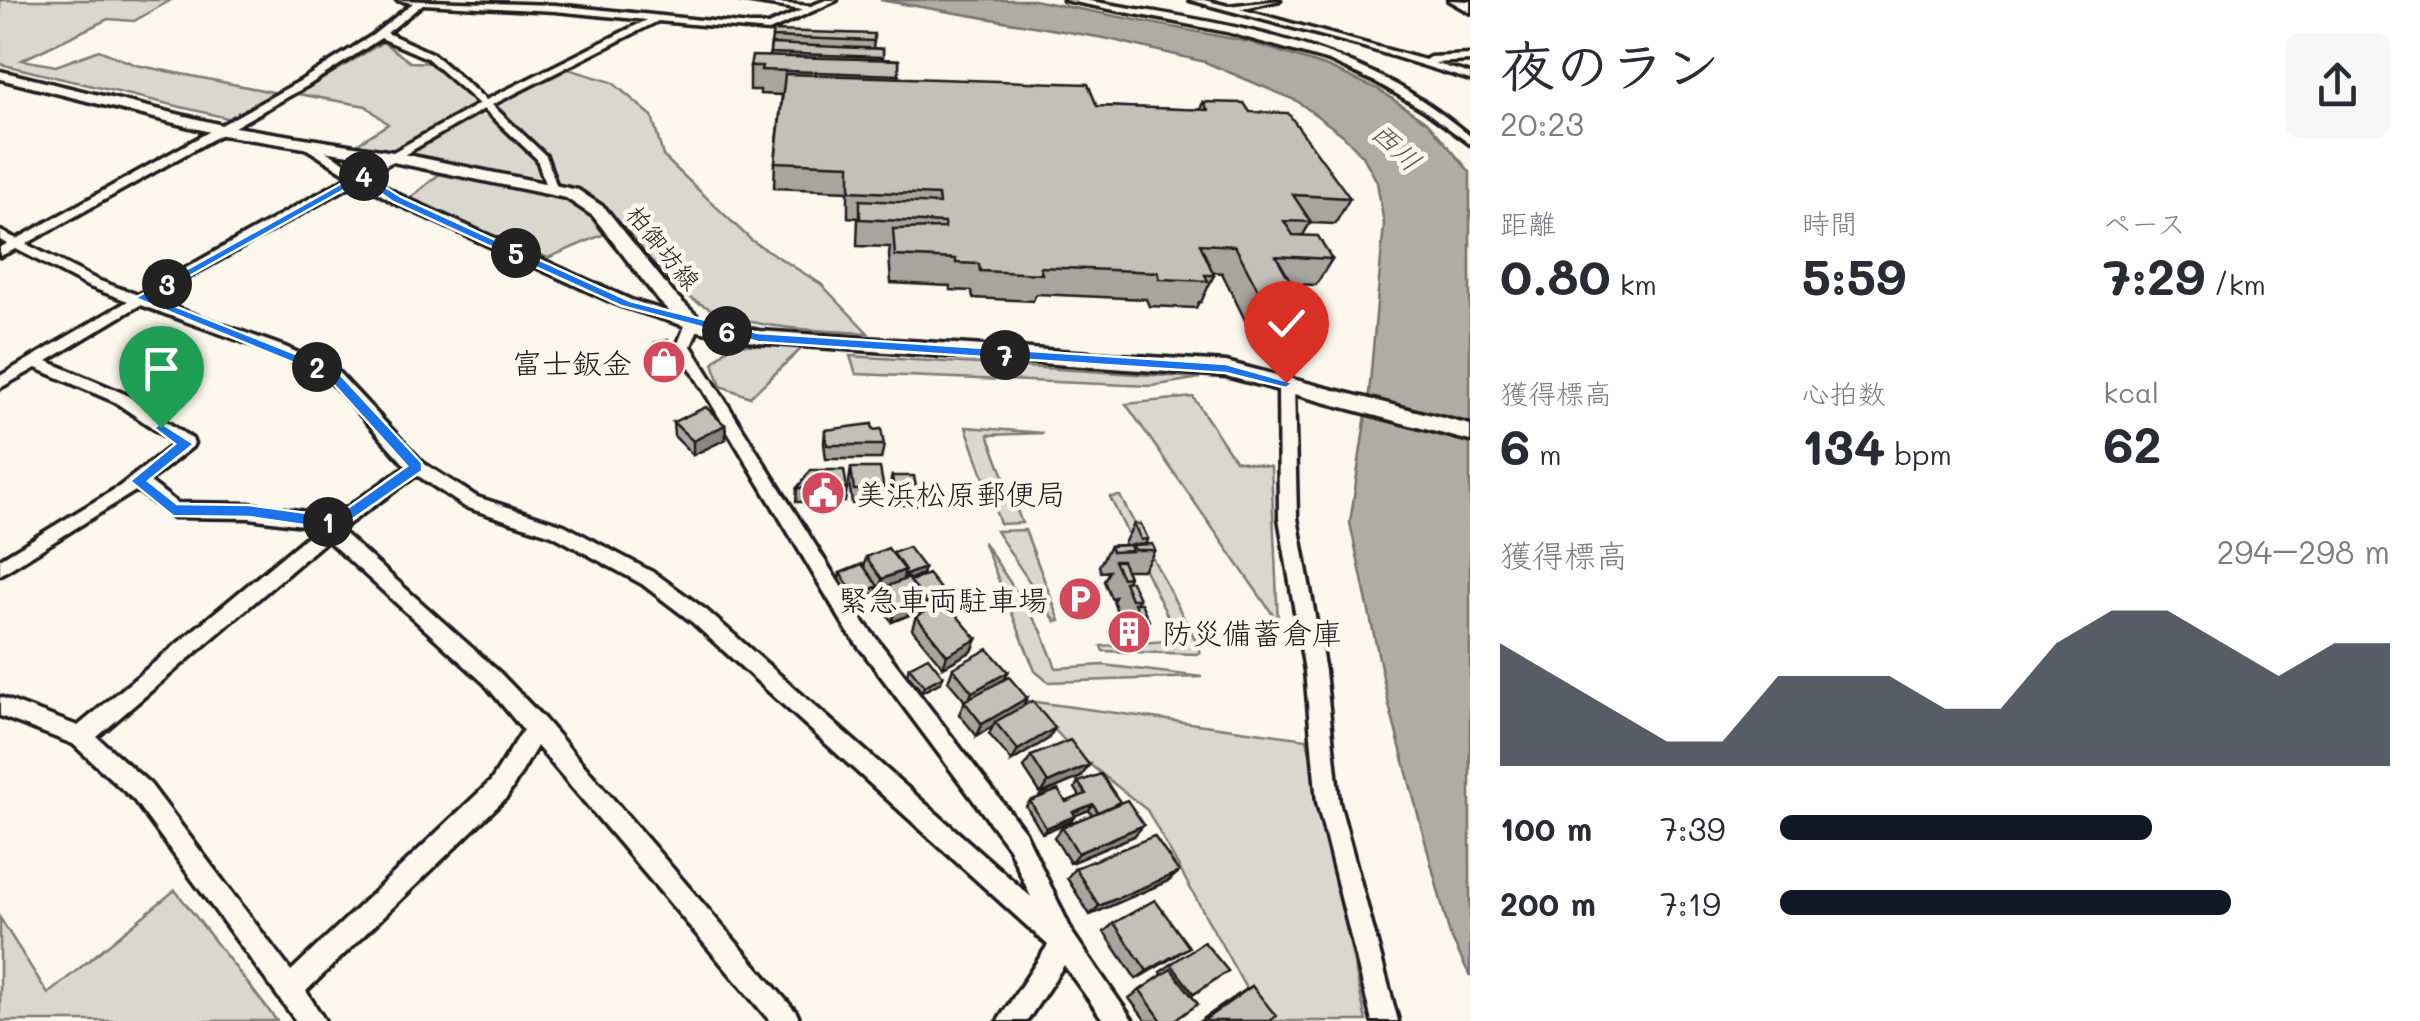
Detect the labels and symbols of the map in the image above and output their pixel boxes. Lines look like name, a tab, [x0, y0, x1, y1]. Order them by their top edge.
water label: 西川	[1364, 114, 1430, 178]
pin: 4	[339, 151, 389, 201]
street label: 柏御坊線	[620, 198, 708, 296]
pin: 5	[491, 228, 541, 278]
pin: 3	[142, 259, 192, 309]
pin	[1244, 281, 1329, 384]
pin: 6	[702, 306, 752, 356]
pin	[119, 326, 204, 429]
pin: 7	[980, 330, 1030, 380]
shop icon: 富士鈑金	[641, 339, 687, 385]
pin: 2	[292, 342, 342, 392]
place label: 富士鈑金	[512, 342, 632, 382]
public building icon: 美浜松原郵便局	[800, 470, 846, 516]
place label: 美浜松原郵便局	[856, 473, 1066, 513]
pin: 1	[303, 497, 353, 547]
parking icon: 緊急車両駐車場	[1057, 576, 1103, 622]
place label: 緊急車両駐車場	[838, 579, 1048, 619]
building icon: 防災備蓄倉庫	[1106, 609, 1152, 655]
place label: 防災備蓄倉庫	[1162, 612, 1342, 652]

